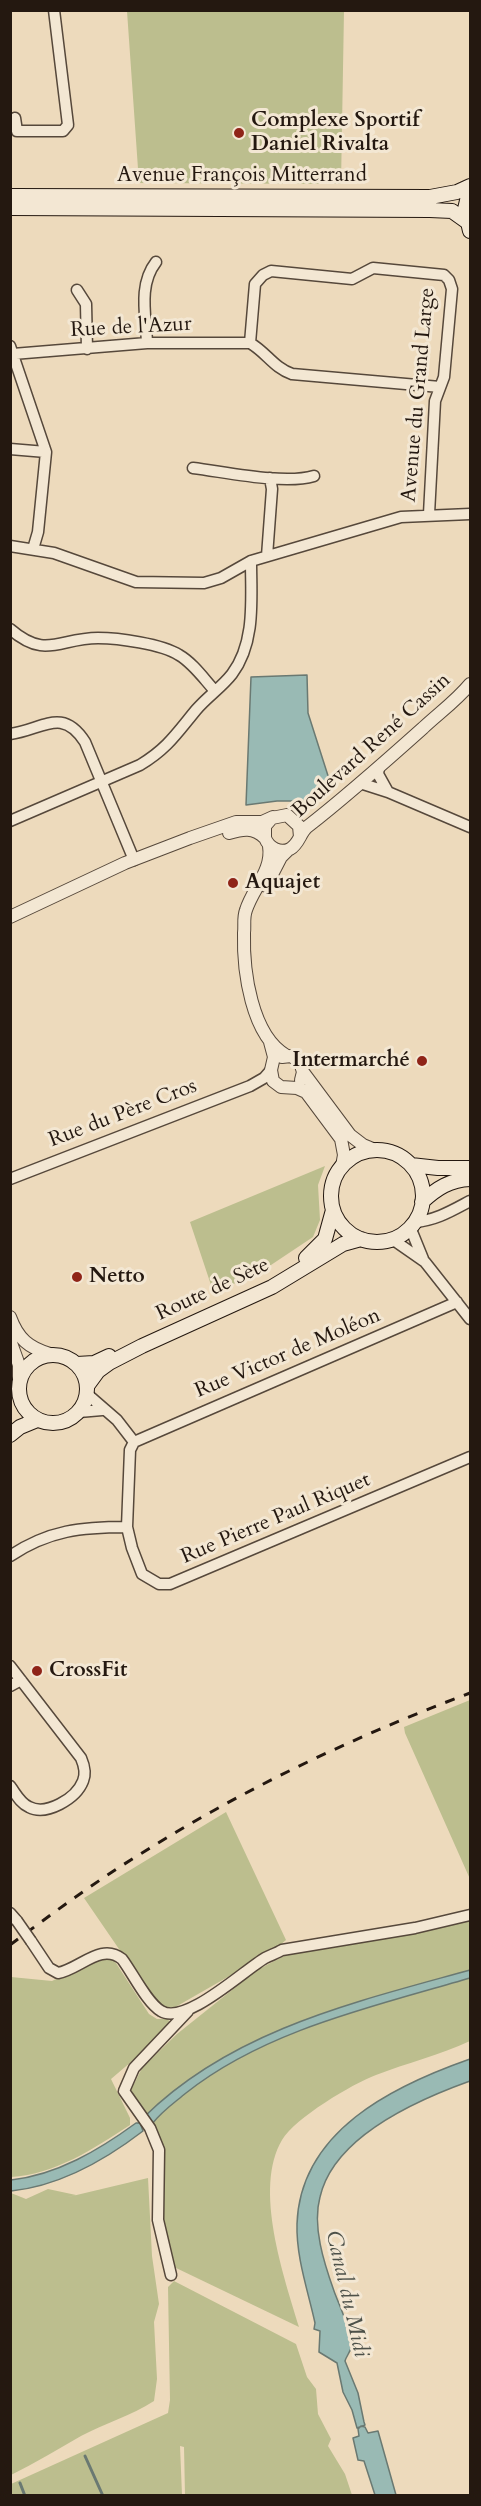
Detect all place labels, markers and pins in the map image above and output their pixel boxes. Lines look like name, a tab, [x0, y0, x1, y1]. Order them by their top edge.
place label: Complexe Sportif Daniel Rivalta	[251, 108, 419, 158]
marker: Complexe Sportif Daniel Rivalta	[232, 126, 246, 140]
place label: Aquajet	[245, 870, 320, 896]
marker: Aquajet	[226, 876, 240, 890]
place label: Intermarché	[292, 1048, 410, 1074]
marker: Intermarché	[415, 1054, 429, 1068]
place label: Netto	[89, 1264, 145, 1290]
marker: Netto	[70, 1270, 84, 1284]
place label: CrossFit	[49, 1658, 127, 1684]
marker: CrossFit	[30, 1664, 44, 1678]

